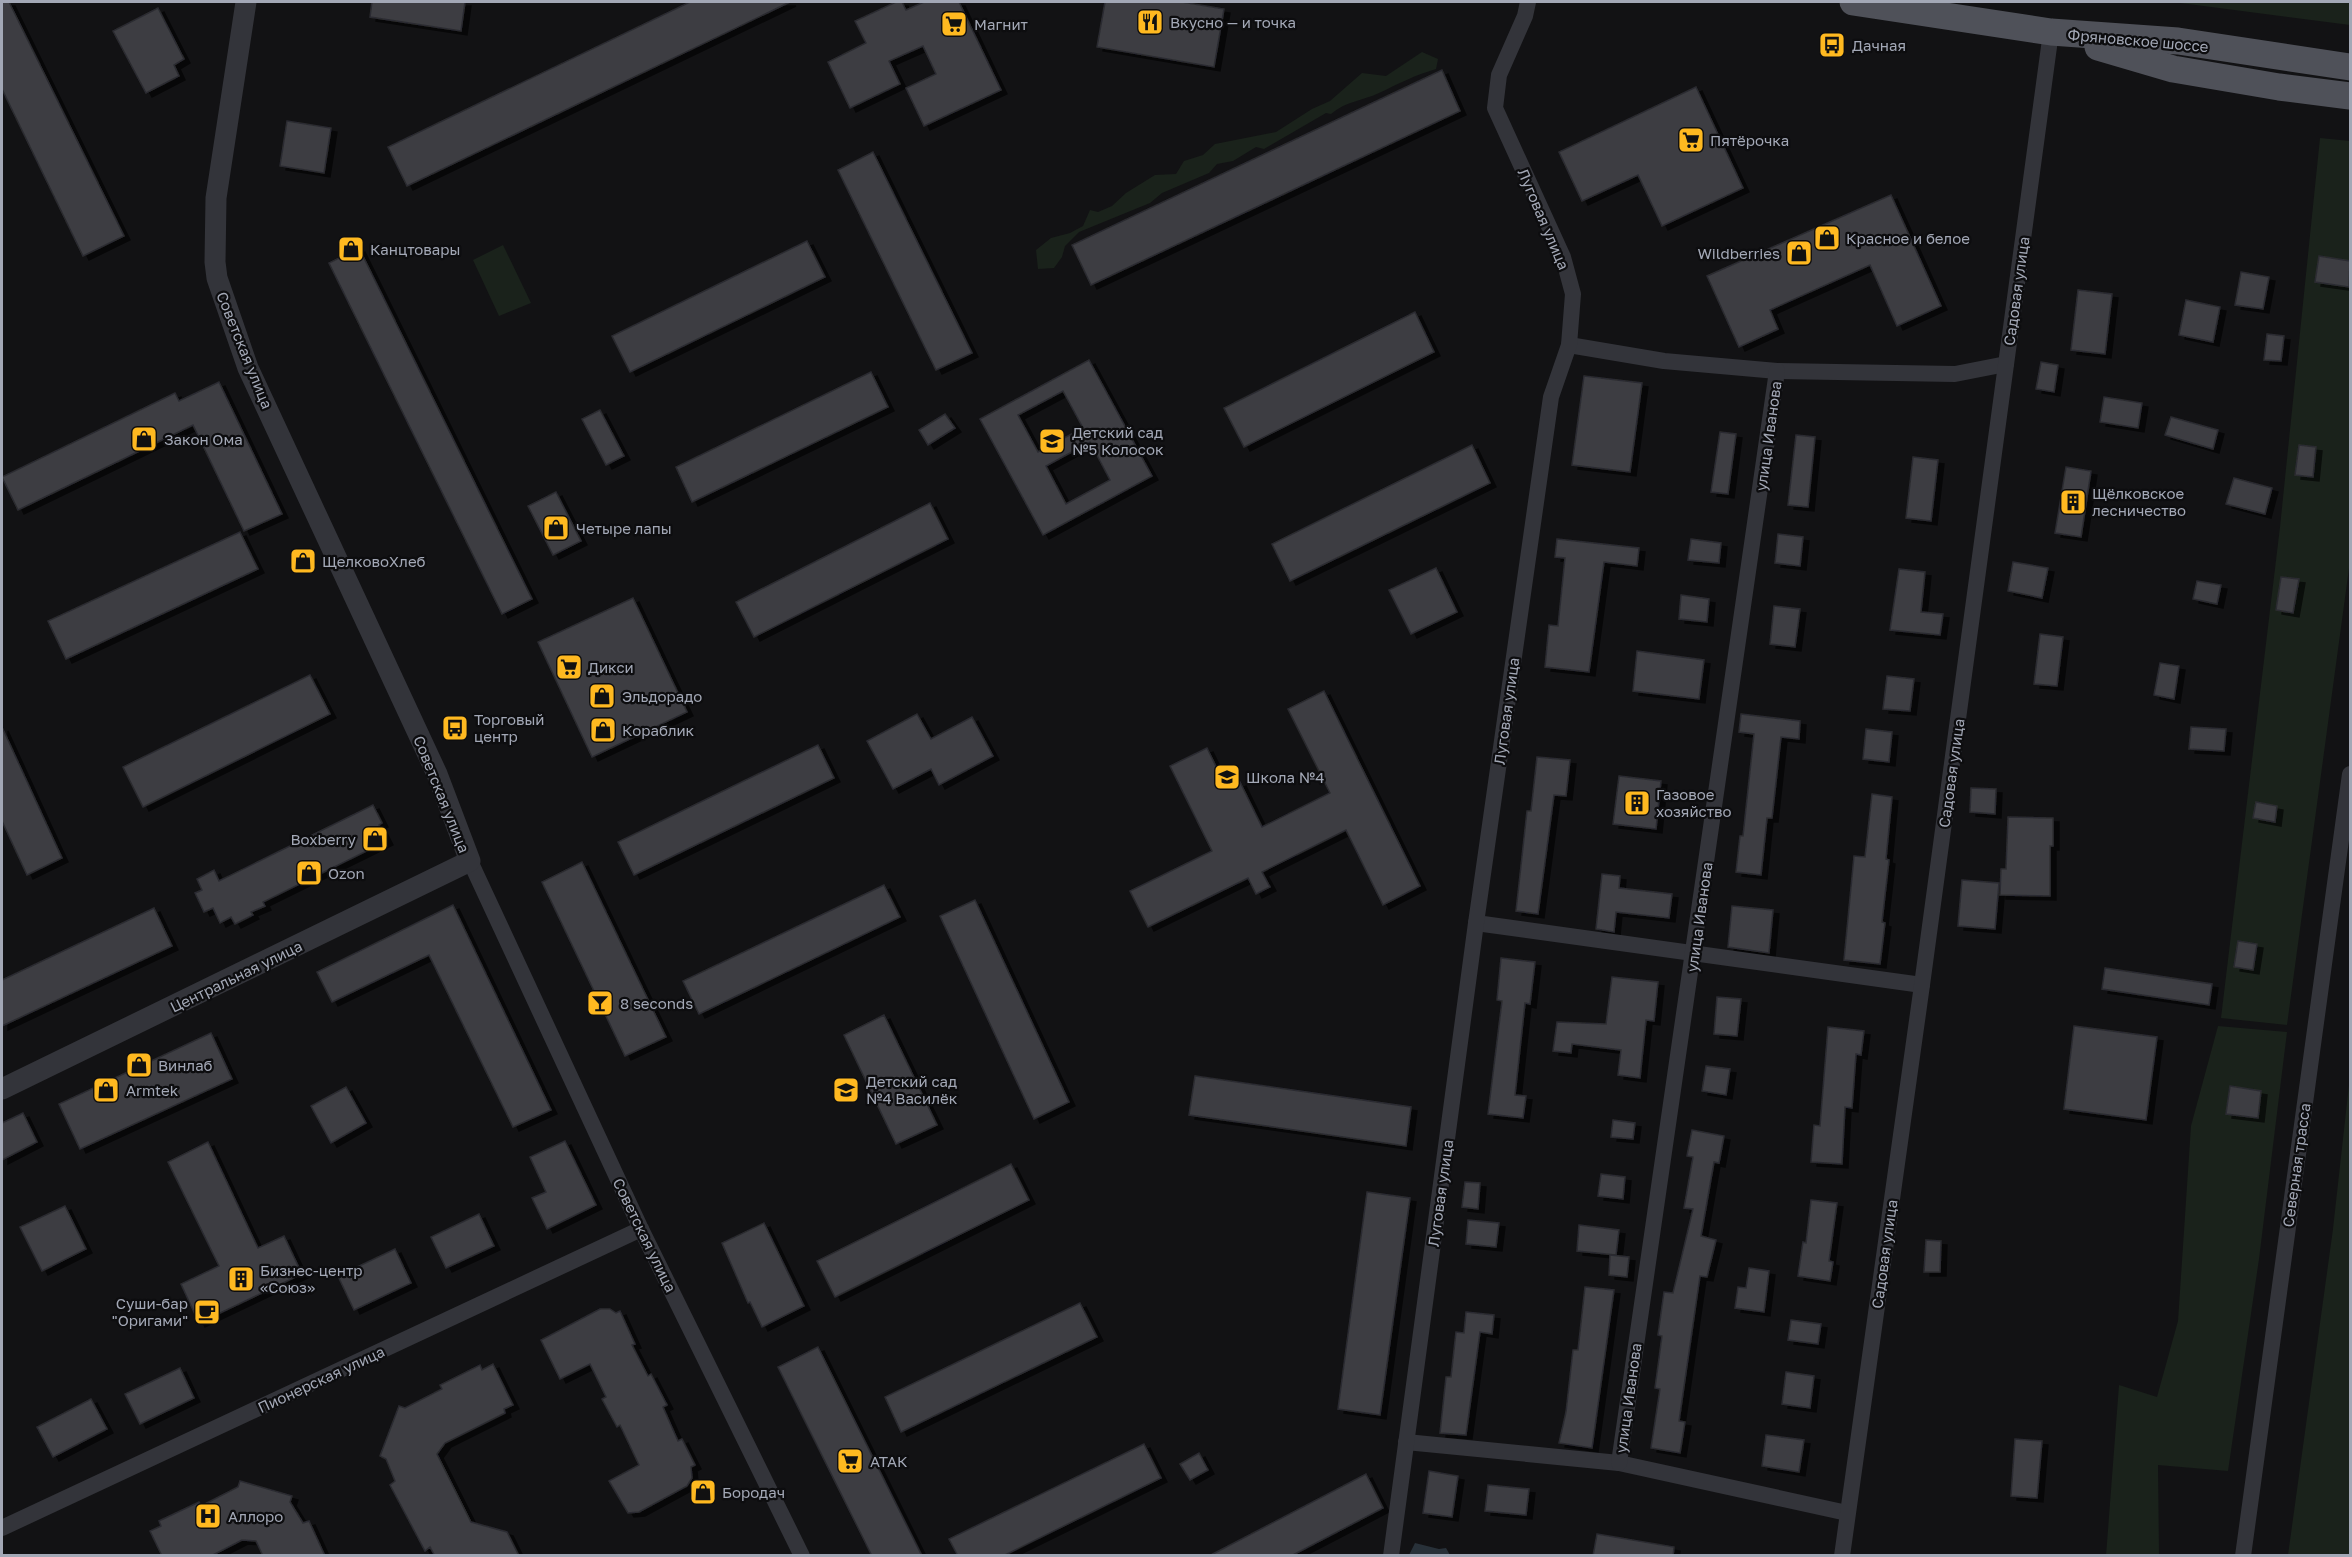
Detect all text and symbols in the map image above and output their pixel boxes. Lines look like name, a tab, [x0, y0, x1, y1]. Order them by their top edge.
restaurant icon: Вкусно — и точка	[1135, 7, 1165, 37]
supermarket icon: Магнит	[939, 9, 969, 39]
place label: Вкусно — и точка	[1170, 13, 1296, 31]
place label: Магнит	[974, 15, 1029, 33]
street label: Фряновское шоссе	[2067, 25, 2210, 55]
bus stop icon: Дачная	[1817, 30, 1847, 60]
place label: Дачная	[1852, 36, 1906, 54]
supermarket icon: Пятёрочка	[1676, 125, 1706, 155]
place label: Пятёрочка	[1710, 131, 1789, 149]
street label: Луговая улица	[1515, 166, 1573, 272]
shop icon: Красное и белое	[1812, 223, 1842, 253]
place label: Красное и белое	[1846, 229, 1970, 247]
shop icon: Канцтовары	[336, 234, 366, 264]
street label: Садовая улица	[1999, 235, 2033, 347]
shop icon: Wildberries	[1784, 238, 1814, 268]
place label: Канцтовары	[370, 240, 460, 258]
place label: Wildberries	[1697, 244, 1780, 262]
street label: Советская улица	[213, 289, 277, 411]
street label: улица Иванова	[1751, 380, 1785, 492]
place label: Детский сад №5 Колосок	[1072, 423, 1164, 458]
shop icon: Закон Ома	[129, 424, 159, 454]
school or university icon: Детский сад №5 Колосок	[1037, 426, 1067, 456]
place label: Закон Ома	[164, 430, 243, 448]
place label: Щёлковское лесничество	[2092, 484, 2186, 519]
building icon: Щёлковское лесничество	[2058, 487, 2088, 517]
shop icon: Четыре лапы	[541, 513, 571, 543]
place label: Четыре лапы	[576, 519, 672, 537]
shop icon: ЩелковоХлеб	[288, 546, 318, 576]
place label: ЩелковоХлеб	[322, 552, 426, 570]
supermarket icon: Дикси	[554, 652, 584, 682]
street label: Луговая улица	[1490, 656, 1522, 766]
place label: Дикси	[588, 658, 634, 676]
shop icon: Эльдорадо	[587, 681, 617, 711]
place label: Эльдорадо	[622, 687, 702, 705]
place label: Торговый центр	[474, 710, 545, 745]
bus stop icon: Торговый центр	[440, 713, 470, 743]
shop icon: Кораблик	[588, 715, 618, 745]
street label: Садовая улица	[1934, 717, 1968, 829]
place label: Кораблик	[622, 721, 695, 739]
street label: Советская улица	[410, 733, 474, 855]
school or university icon: Школа №4	[1212, 762, 1242, 792]
place label: Школа №4	[1246, 768, 1324, 786]
place label: Газовое хозяйство	[1656, 785, 1732, 820]
building icon: Газовое хозяйство	[1622, 788, 1652, 818]
shop icon: Boxberry	[360, 824, 390, 854]
place label: Boxberry	[291, 830, 357, 848]
shop icon: Ozon	[294, 858, 324, 888]
street label: улица Иванова	[1682, 861, 1716, 973]
place label: Ozon	[328, 864, 365, 882]
street label: Центральная улица	[167, 936, 305, 1016]
bar icon: 8 seconds	[585, 988, 615, 1018]
place label: 8 seconds	[620, 994, 693, 1012]
shop icon: Винлаб	[124, 1050, 154, 1080]
place label: Винлаб	[158, 1056, 213, 1074]
place label: Детский сад №4 Василёк	[866, 1072, 958, 1107]
shop icon: Armtek	[91, 1075, 121, 1105]
school or university icon: Детский сад №4 Василёк	[831, 1075, 861, 1105]
place label: Armtek	[126, 1081, 179, 1099]
street label: Северная трасса	[2278, 1102, 2314, 1228]
street label: Луговая улица	[1424, 1138, 1456, 1248]
street label: Советская улица	[610, 1175, 680, 1295]
street label: Садовая улица	[1867, 1198, 1901, 1310]
place label: Бизнес-центр «Союз»	[260, 1261, 362, 1296]
building icon: Бизнес-центр «Союз»	[226, 1264, 256, 1294]
place label: Суши-бар "Оригами"	[112, 1294, 188, 1329]
cafe icon: Суши-бар "Оригами"	[192, 1297, 222, 1327]
street label: Пионерская улица	[255, 1342, 387, 1416]
street label: улица Иванова	[1611, 1342, 1645, 1454]
supermarket icon: АТАК	[835, 1446, 865, 1476]
place label: АТАК	[870, 1452, 908, 1470]
shop icon: Бородач	[688, 1477, 718, 1507]
place label: Бородач	[722, 1483, 785, 1501]
hospital icon: Аллоро	[193, 1501, 223, 1531]
place label: Аллоро	[228, 1507, 283, 1525]

